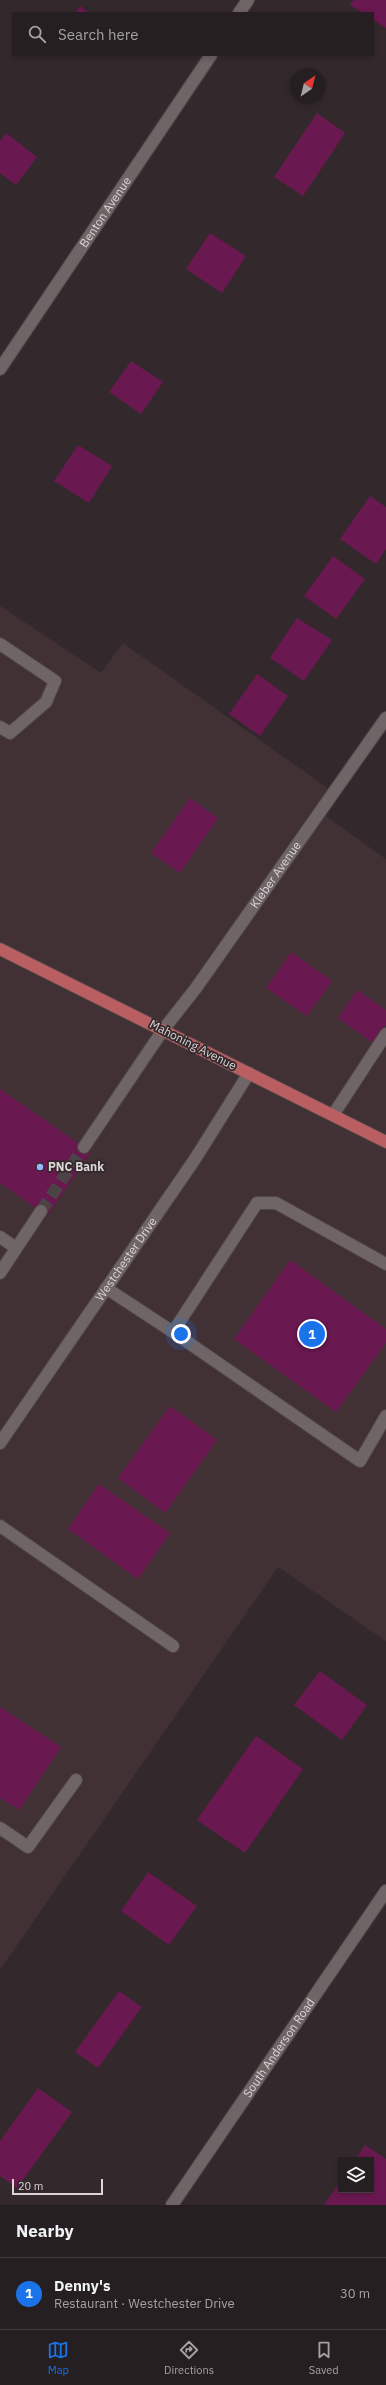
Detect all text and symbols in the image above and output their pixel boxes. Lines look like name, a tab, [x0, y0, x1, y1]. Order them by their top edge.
search box	[12, 12, 374, 56]
icon: search	[26, 23, 48, 45]
text: Search here	[58, 25, 138, 44]
north arrow	[290, 68, 326, 104]
street label: Benton Avenue	[76, 173, 134, 250]
street label: Kleber Avenue	[247, 838, 304, 911]
street label: Mahoning Avenue	[147, 1016, 240, 1073]
place label: PNC Bank	[48, 1159, 104, 1174]
marker: PNC Bank	[35, 1162, 45, 1172]
street label: Westchester Drive	[92, 1214, 160, 1304]
pin: 1	[299, 1319, 325, 1349]
your location	[171, 1324, 191, 1344]
street label: South Anderson Road	[239, 1995, 318, 2100]
map controls	[338, 2157, 374, 2193]
button: layers	[338, 2157, 374, 2193]
scale bar	[12, 2177, 103, 2196]
text: 20 m	[18, 2179, 43, 2193]
text: Nearby	[16, 2220, 74, 2242]
text: Denny's	[54, 2276, 111, 2295]
text: 1	[25, 2285, 33, 2302]
text: 30 m	[340, 2285, 370, 2302]
text: Restaurant · Westchester Drive	[54, 2295, 235, 2312]
tab: Map	[47, 2339, 69, 2377]
tab: Directions	[164, 2339, 214, 2377]
tab: Saved	[309, 2339, 339, 2377]

